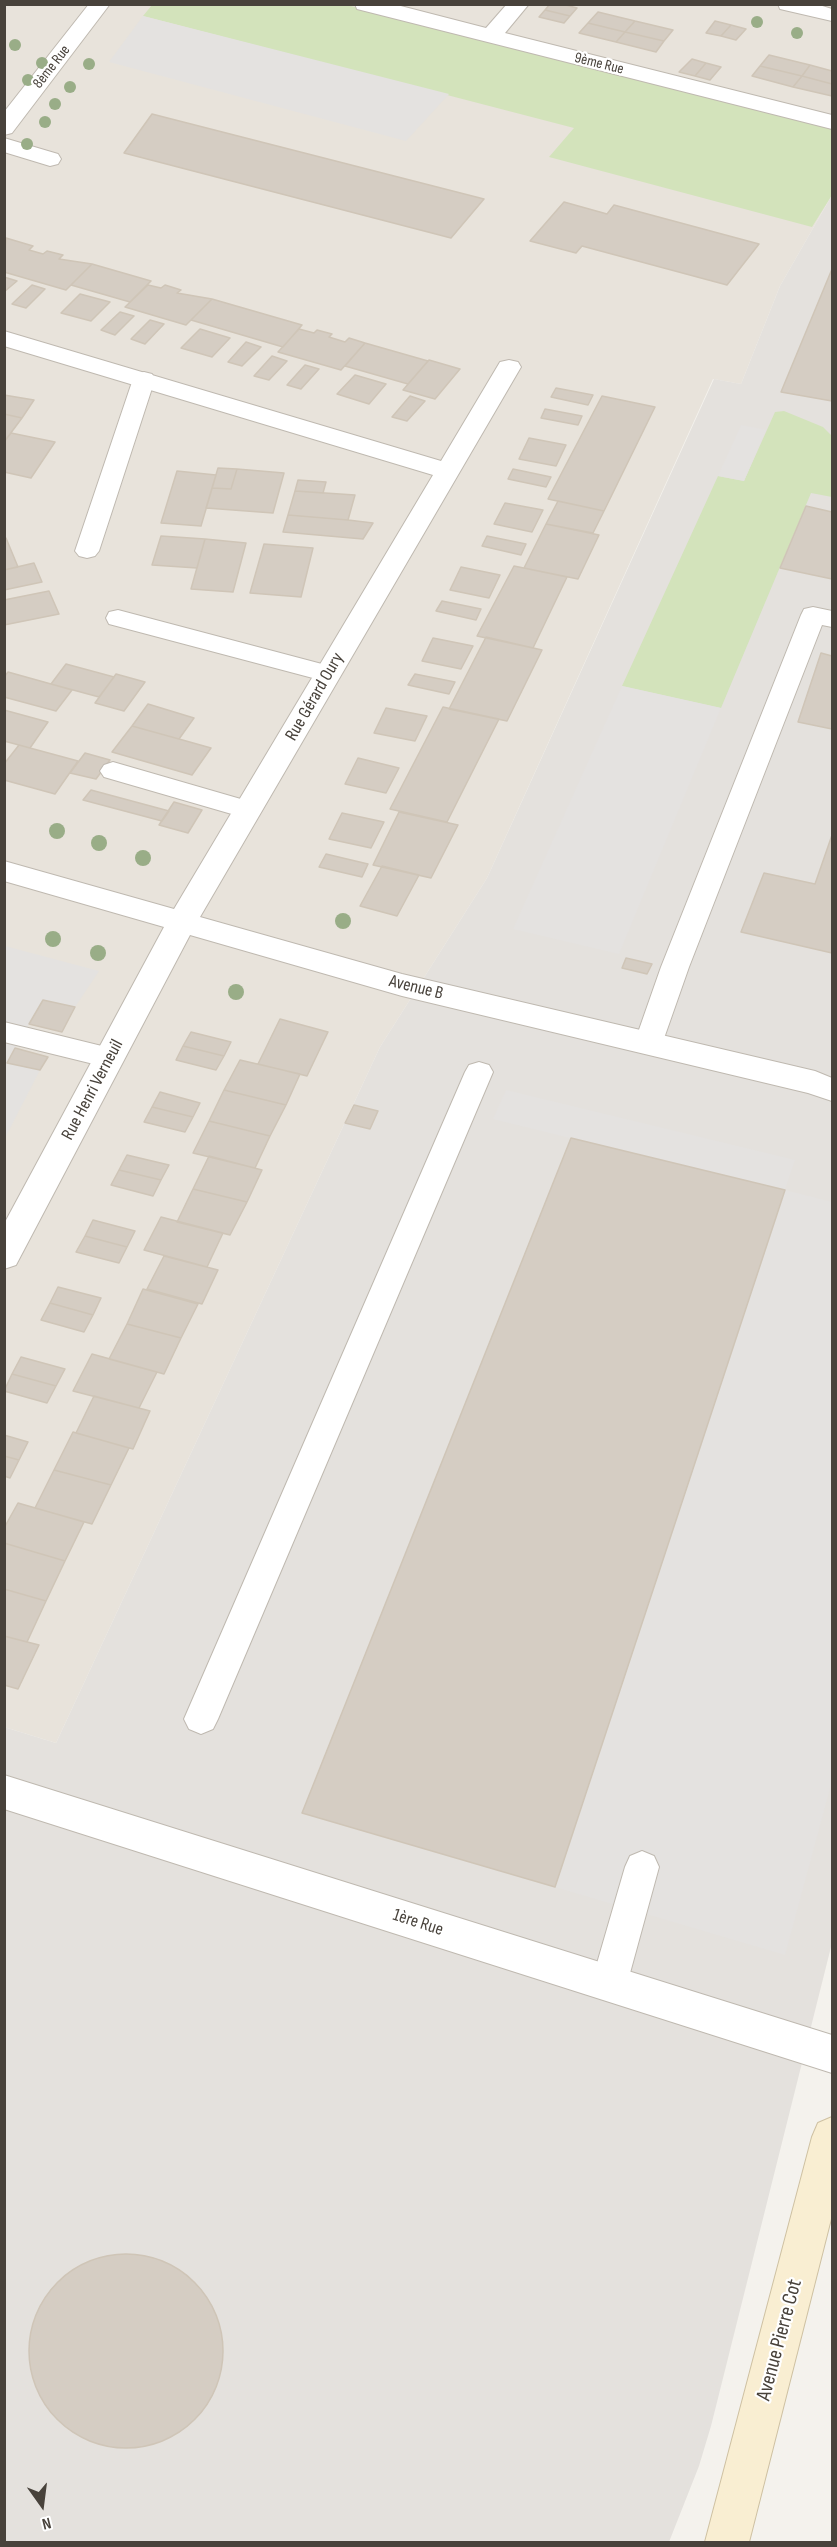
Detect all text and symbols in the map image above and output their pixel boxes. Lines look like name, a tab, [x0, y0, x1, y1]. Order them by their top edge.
street label: 8ème Rue	[30, 42, 74, 92]
street label: 9ème Rue	[573, 49, 625, 79]
street label: Rue Gérard Oury	[281, 649, 349, 745]
street label: Avenue B	[387, 971, 445, 1005]
street label: Rue Henri Verneuil	[58, 1036, 128, 1144]
street label: 1ère Rue	[390, 1905, 446, 1941]
street label: Avenue Pierre Cot	[752, 2277, 808, 2403]
north arrow	[12, 2475, 72, 2535]
text: N	[40, 2513, 53, 2533]

